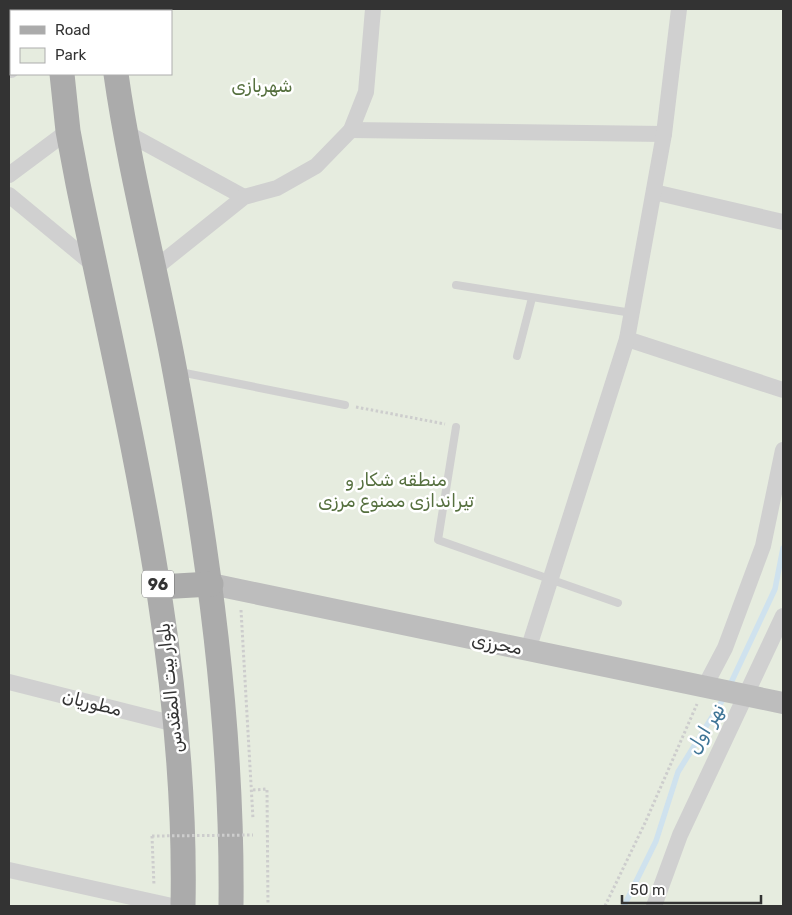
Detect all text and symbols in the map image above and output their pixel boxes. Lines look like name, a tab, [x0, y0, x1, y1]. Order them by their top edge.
legend	[10, 10, 172, 75]
text: Road	[55, 21, 91, 39]
text: Park	[55, 46, 86, 64]
park label: شهربازی	[231, 75, 293, 97]
park label: منطقه شکار و تیراندازی ممنوع مرزی	[318, 469, 474, 513]
road number: 96	[142, 570, 174, 598]
street label: بلوار بیت المقدس	[152, 622, 188, 754]
street label: محرزی	[470, 628, 524, 660]
street label: مطوریان	[60, 685, 124, 721]
water label: نهر اول	[681, 699, 730, 758]
scale bar	[622, 872, 761, 904]
text: 50 m	[630, 881, 665, 899]

